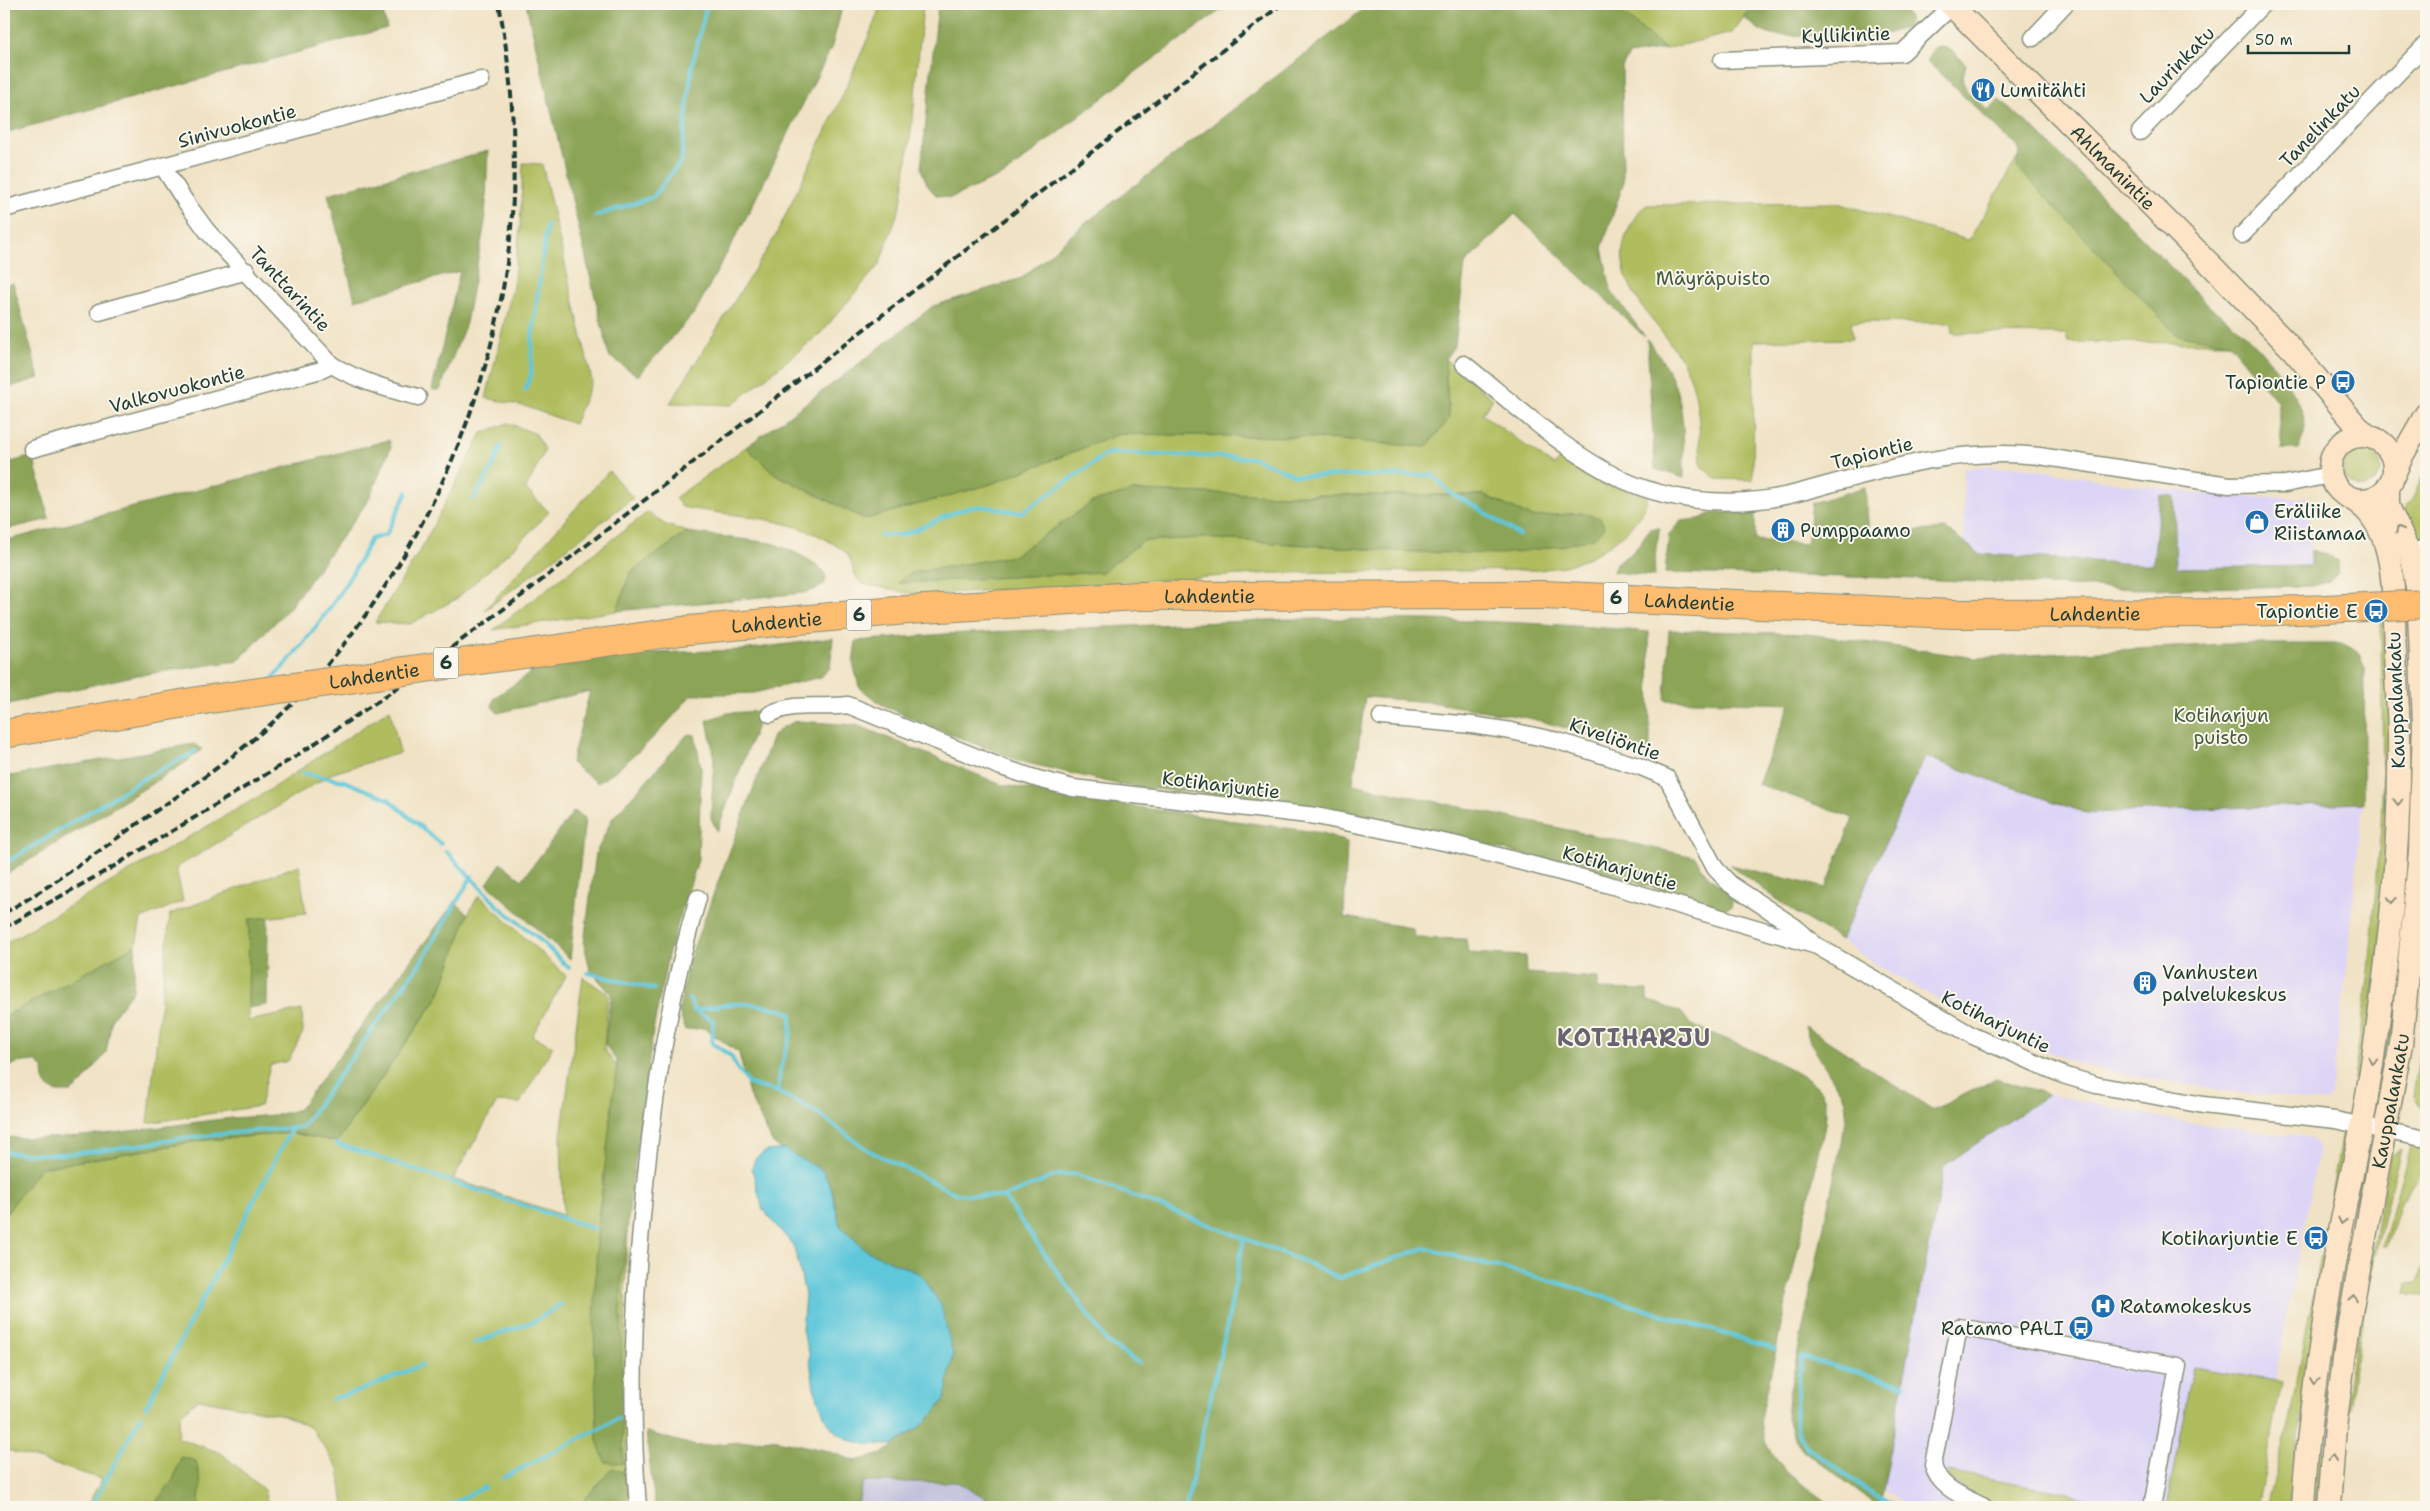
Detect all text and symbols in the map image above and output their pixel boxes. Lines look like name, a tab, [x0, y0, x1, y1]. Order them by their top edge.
street label: Kyllikintie	[1801, 21, 1891, 49]
street label: Laurinkatu	[2134, 21, 2220, 109]
scale bar	[2248, 22, 2349, 54]
text: 50 m	[2255, 30, 2293, 50]
restaurant icon: Lumitähti	[1970, 77, 1996, 103]
place label: Lumitähti	[2000, 78, 2086, 103]
street label: Tanelinkatu	[2274, 79, 2366, 173]
street label: Sinivuokontie	[175, 98, 299, 154]
street label: Ahlmanintie	[2065, 119, 2161, 215]
street label: Tanttarintie	[244, 241, 336, 337]
park label: Mäyräpuisto	[1656, 266, 1770, 291]
street label: Valkovuokontie	[107, 359, 247, 419]
bus stop icon: Tapiontie P	[2330, 369, 2356, 395]
place label: Tapiontie P	[2225, 370, 2326, 395]
street label: Tapiontie	[1828, 431, 1916, 475]
place label: Eräliike Riistamaa	[2274, 499, 2366, 546]
shop icon: Eräliike Riistamaa	[2244, 509, 2270, 535]
building icon: Pumppaamo	[1770, 517, 1796, 543]
place label: Pumppaamo	[1800, 518, 1911, 543]
one-way arrow	[2395, 525, 2405, 534]
road number: 6	[1604, 582, 1628, 614]
street label: Lahdentie	[1164, 583, 1255, 608]
street label: Lahdentie	[1643, 587, 1736, 616]
bus stop icon: Tapiontie E	[2363, 598, 2389, 624]
place label: Tapiontie E	[2256, 599, 2358, 624]
road number: 6	[846, 600, 872, 630]
street label: Lahdentie	[2050, 601, 2141, 626]
street label: Lahdentie	[730, 605, 823, 639]
street label: Kauppalankatu	[2381, 631, 2411, 769]
road number: 6	[434, 648, 458, 678]
street label: Lahdentie	[327, 657, 421, 694]
park label: Kotiharjun puisto	[2173, 703, 2269, 750]
street label: Kiveliöntie	[1566, 712, 1664, 766]
street label: Kotiharjuntie	[1161, 765, 1281, 805]
one-way arrow	[2392, 798, 2403, 806]
street label: Kotiharjuntie	[1560, 840, 1680, 896]
one-way arrow	[2387, 896, 2398, 904]
place label: Vanhusten palvelukeskus	[2162, 960, 2287, 1007]
building icon: Vanhusten palvelukeskus	[2132, 970, 2158, 996]
street label: Kotiharjuntie	[1937, 985, 2055, 1059]
district label: KOTIHARJU	[1557, 1022, 1711, 1054]
street label: Kauppalankatu	[2365, 1032, 2414, 1171]
one-way arrow	[2368, 1057, 2378, 1065]
one-way arrow	[2337, 1216, 2348, 1225]
bus stop icon: Kotiharjuntie E	[2303, 1225, 2329, 1251]
place label: Kotiharjuntie E	[2161, 1226, 2298, 1251]
hospital icon: Ratamokeskus	[2090, 1293, 2116, 1319]
one-way arrow	[2348, 1293, 2358, 1302]
place label: Ratamokeskus	[2120, 1294, 2252, 1319]
bus stop icon: Ratamo PALI	[2068, 1315, 2094, 1341]
place label: Ratamo PALI	[1941, 1316, 2064, 1341]
one-way arrow	[2309, 1377, 2320, 1385]
one-way arrow	[2327, 1454, 2338, 1462]

